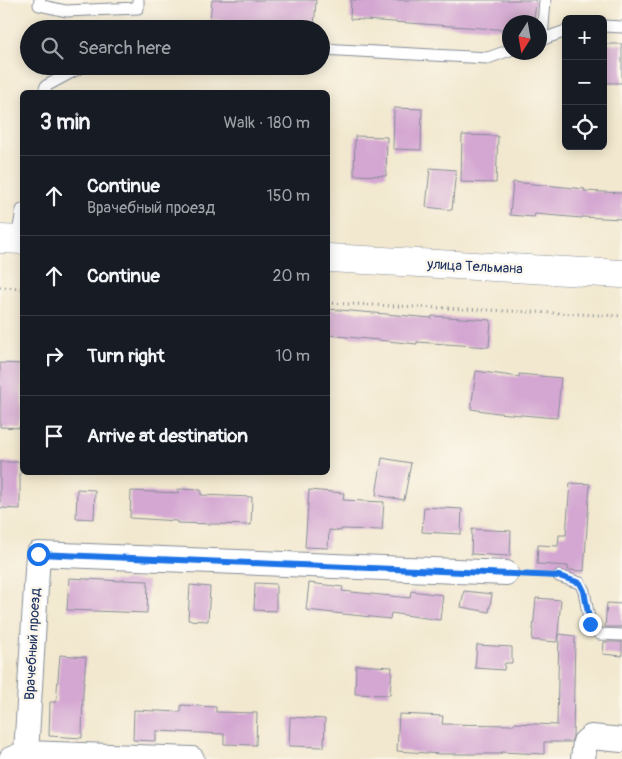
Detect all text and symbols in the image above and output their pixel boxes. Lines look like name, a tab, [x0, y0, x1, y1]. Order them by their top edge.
north arrow	[502, 15, 547, 60]
map controls	[562, 15, 607, 150]
button: +	[562, 15, 607, 60]
search box	[20, 20, 330, 75]
icon: search	[38, 34, 66, 62]
text: Search here	[78, 36, 171, 60]
button: −	[562, 60, 607, 105]
button: locate	[562, 105, 607, 150]
text: 3 min	[40, 109, 90, 136]
text: Walk · 180 m	[223, 113, 310, 133]
text: Continue	[87, 174, 160, 198]
icon: ahead	[40, 182, 68, 210]
text: 150 m	[266, 186, 310, 206]
text: Врачебный проезд	[87, 198, 215, 218]
street label: улица Тельмана	[426, 255, 523, 277]
icon: ahead	[40, 262, 68, 290]
text: Continue	[87, 264, 160, 288]
text: 20 m	[272, 266, 310, 286]
icon: right	[40, 342, 68, 370]
text: Turn right	[87, 344, 165, 368]
text: 10 m	[275, 346, 310, 366]
icon: arrive	[40, 422, 68, 450]
text: Arrive at destination	[87, 424, 248, 448]
route start	[27, 543, 50, 566]
street label: Врачебный проезд	[21, 587, 44, 700]
route end	[579, 613, 602, 636]

